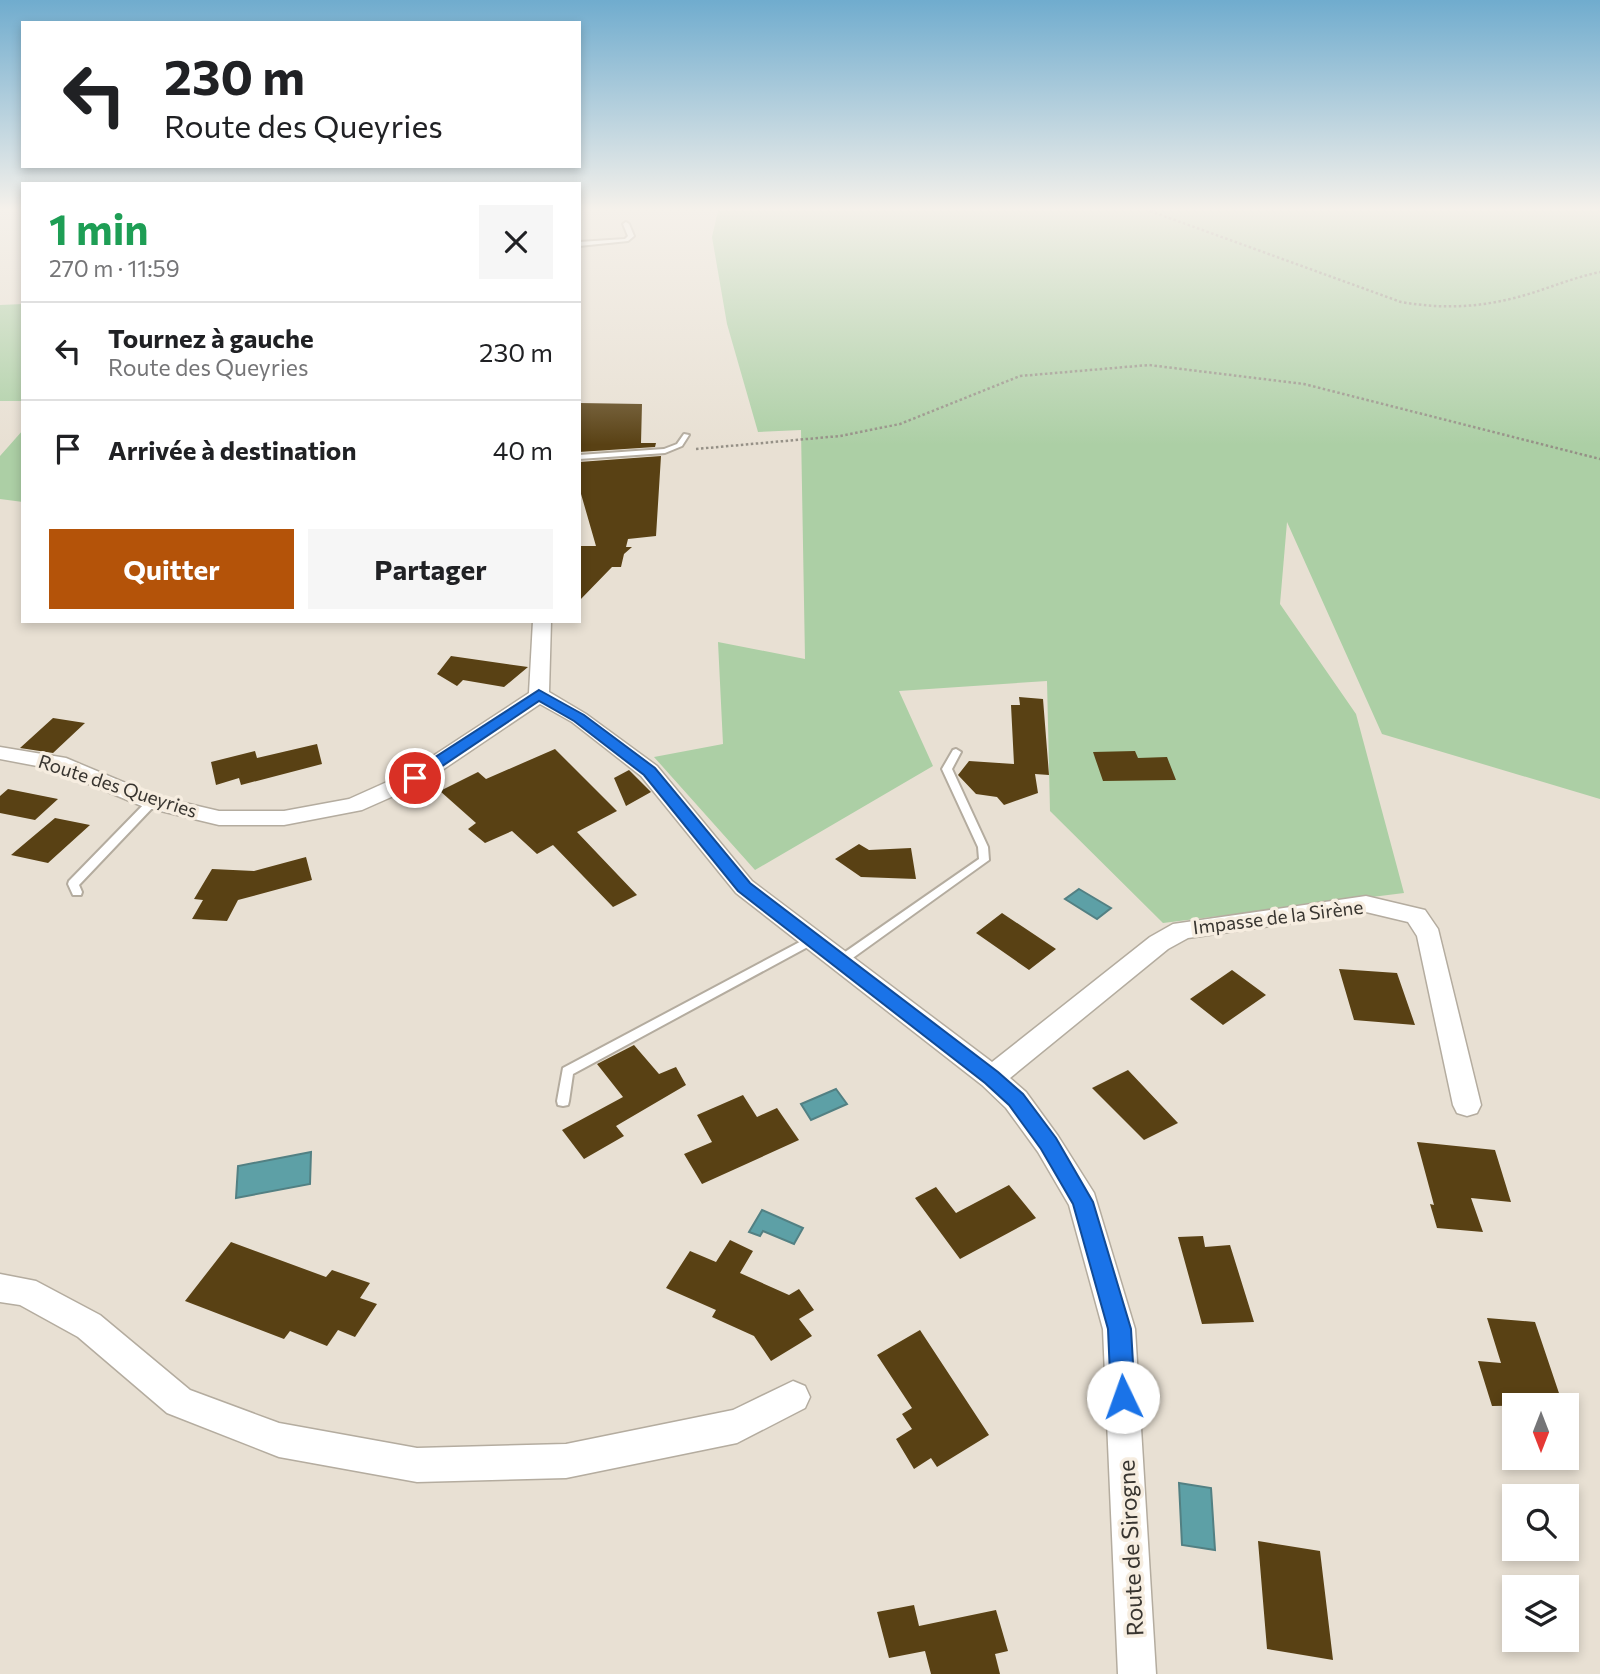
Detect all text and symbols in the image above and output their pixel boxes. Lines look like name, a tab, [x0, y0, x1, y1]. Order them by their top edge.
text: 230 m	[164, 45, 305, 105]
icon: left	[49, 49, 140, 140]
text: Route des Queyries	[164, 105, 443, 145]
text: 1 min	[49, 202, 149, 254]
button: close	[479, 205, 553, 279]
text: 270 m · 11:59	[49, 254, 180, 282]
text: Tournez à gauche	[108, 322, 314, 353]
icon: left	[49, 332, 87, 370]
text: 230 m	[479, 336, 553, 367]
text: Route des Queyries	[108, 353, 308, 381]
icon: arrive	[49, 430, 87, 468]
text: Arrivée à destination	[108, 434, 356, 465]
text: 40 m	[493, 434, 553, 465]
button: Quitter	[49, 529, 294, 609]
button: Partager	[308, 529, 553, 609]
pin	[385, 748, 445, 808]
street label: Route des Queyries	[36, 749, 200, 822]
icon: arrive	[396, 759, 434, 797]
street label: Impasse de la Sirène	[1192, 895, 1364, 938]
position arrow	[1086, 1360, 1160, 1434]
north arrow	[1502, 1393, 1578, 1470]
map controls	[1502, 1393, 1579, 1652]
street label: Route de Sirogne	[1111, 1459, 1149, 1637]
button: search	[1502, 1484, 1579, 1561]
button: layers	[1502, 1575, 1579, 1652]

